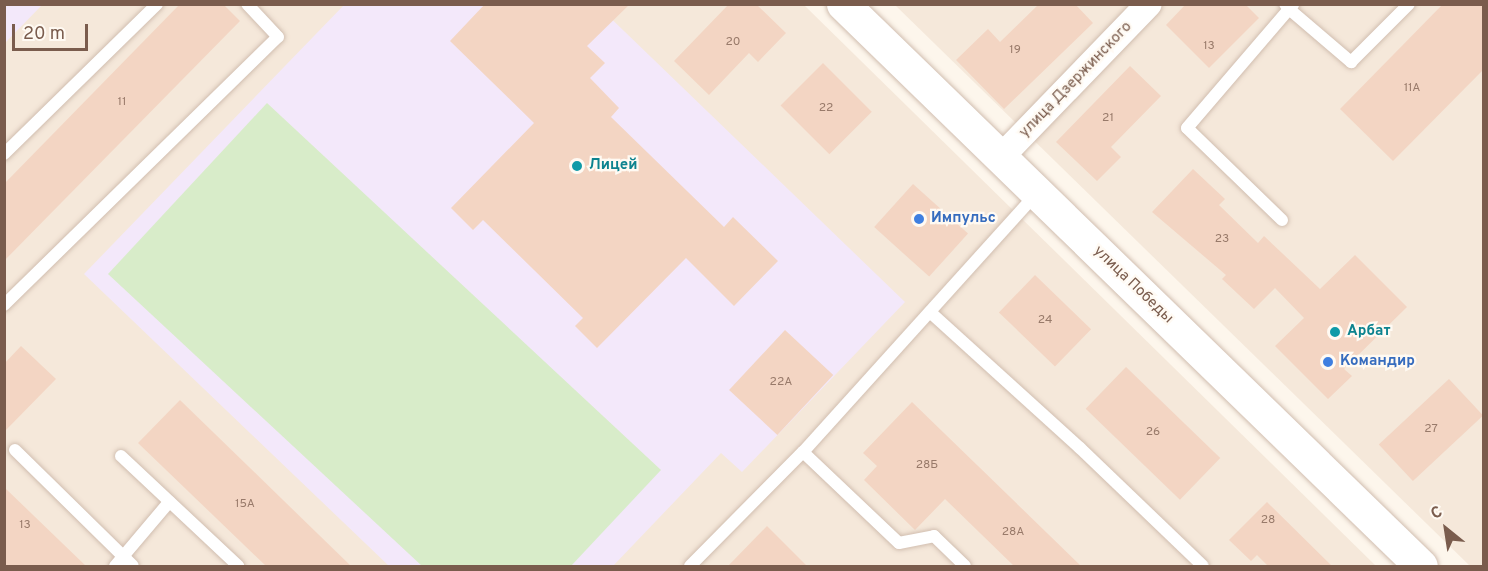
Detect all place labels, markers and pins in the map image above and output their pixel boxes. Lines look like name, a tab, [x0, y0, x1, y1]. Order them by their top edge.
place label: Лицей	[589, 157, 637, 175]
marker: Лицей	[570, 159, 584, 173]
place label: Импульс	[931, 210, 996, 228]
marker: Импульс	[912, 212, 926, 226]
place label: Арбат	[1347, 323, 1390, 341]
marker: Арбат	[1328, 325, 1342, 339]
place label: Командир	[1340, 353, 1415, 371]
marker: Командир	[1321, 355, 1335, 369]

